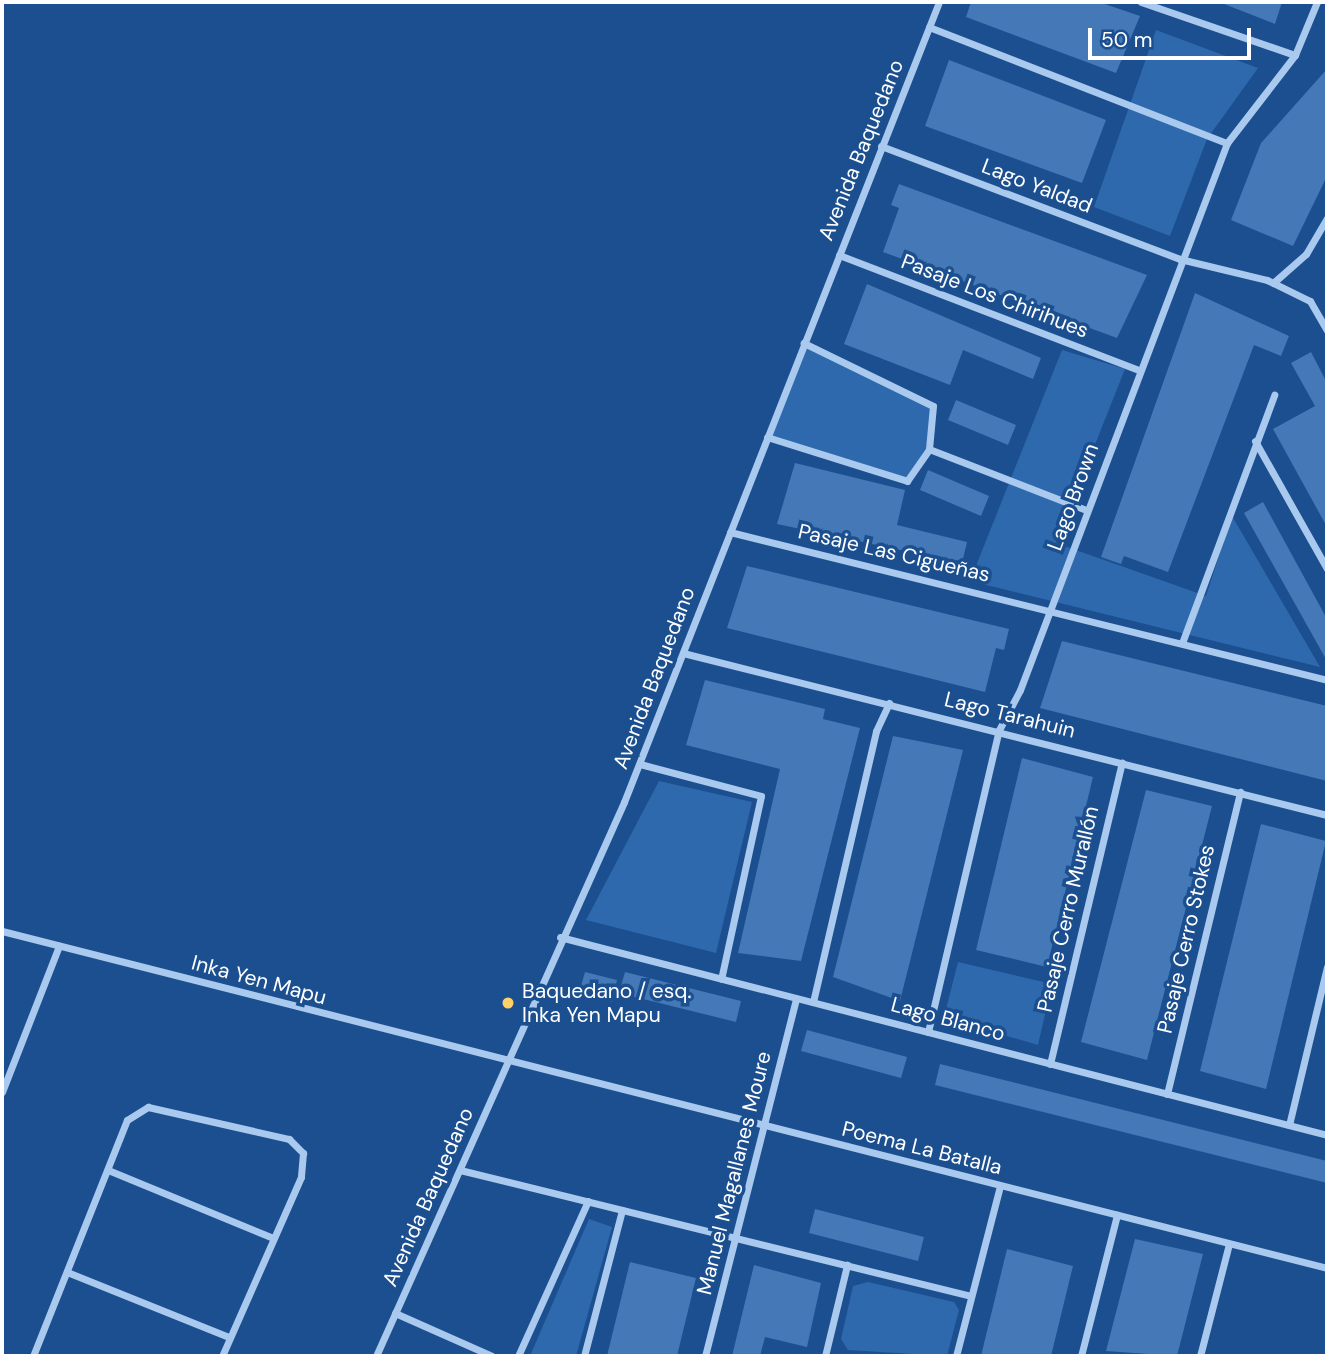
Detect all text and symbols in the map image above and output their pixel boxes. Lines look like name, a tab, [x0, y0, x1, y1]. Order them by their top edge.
scale bar	[1091, 14, 1254, 58]
text: 50 m	[1101, 26, 1152, 54]
street label: Avenida Baquedano	[813, 56, 909, 244]
street label: Lago Yaldad	[978, 153, 1096, 219]
street label: Pasaje Los Chirihues	[898, 249, 1092, 343]
street label: Lago Brown	[1042, 440, 1104, 554]
street label: Pasaje Las Cigueñas	[796, 519, 992, 587]
street label: Avenida Baquedano	[608, 583, 700, 773]
street label: Lago Tarahuin	[942, 687, 1078, 743]
street label: Pasaje Cerro Murallón	[1032, 804, 1104, 1014]
street label: Pasaje Cerro Stokes	[1152, 842, 1220, 1036]
street label: Inka Yen Mapu	[189, 950, 329, 1010]
place label: Baquedano / esq. Inka Yen Mapu	[522, 978, 692, 1028]
street label: Lago Blanco	[888, 992, 1008, 1046]
marker: Baquedano / esq. Inka Yen Mapu	[500, 995, 516, 1011]
street label: Manuel Magallanes Moure	[692, 1049, 776, 1297]
street label: Avenida Baquedano	[377, 1104, 479, 1290]
street label: Poema La Batalla	[839, 1116, 1005, 1180]

